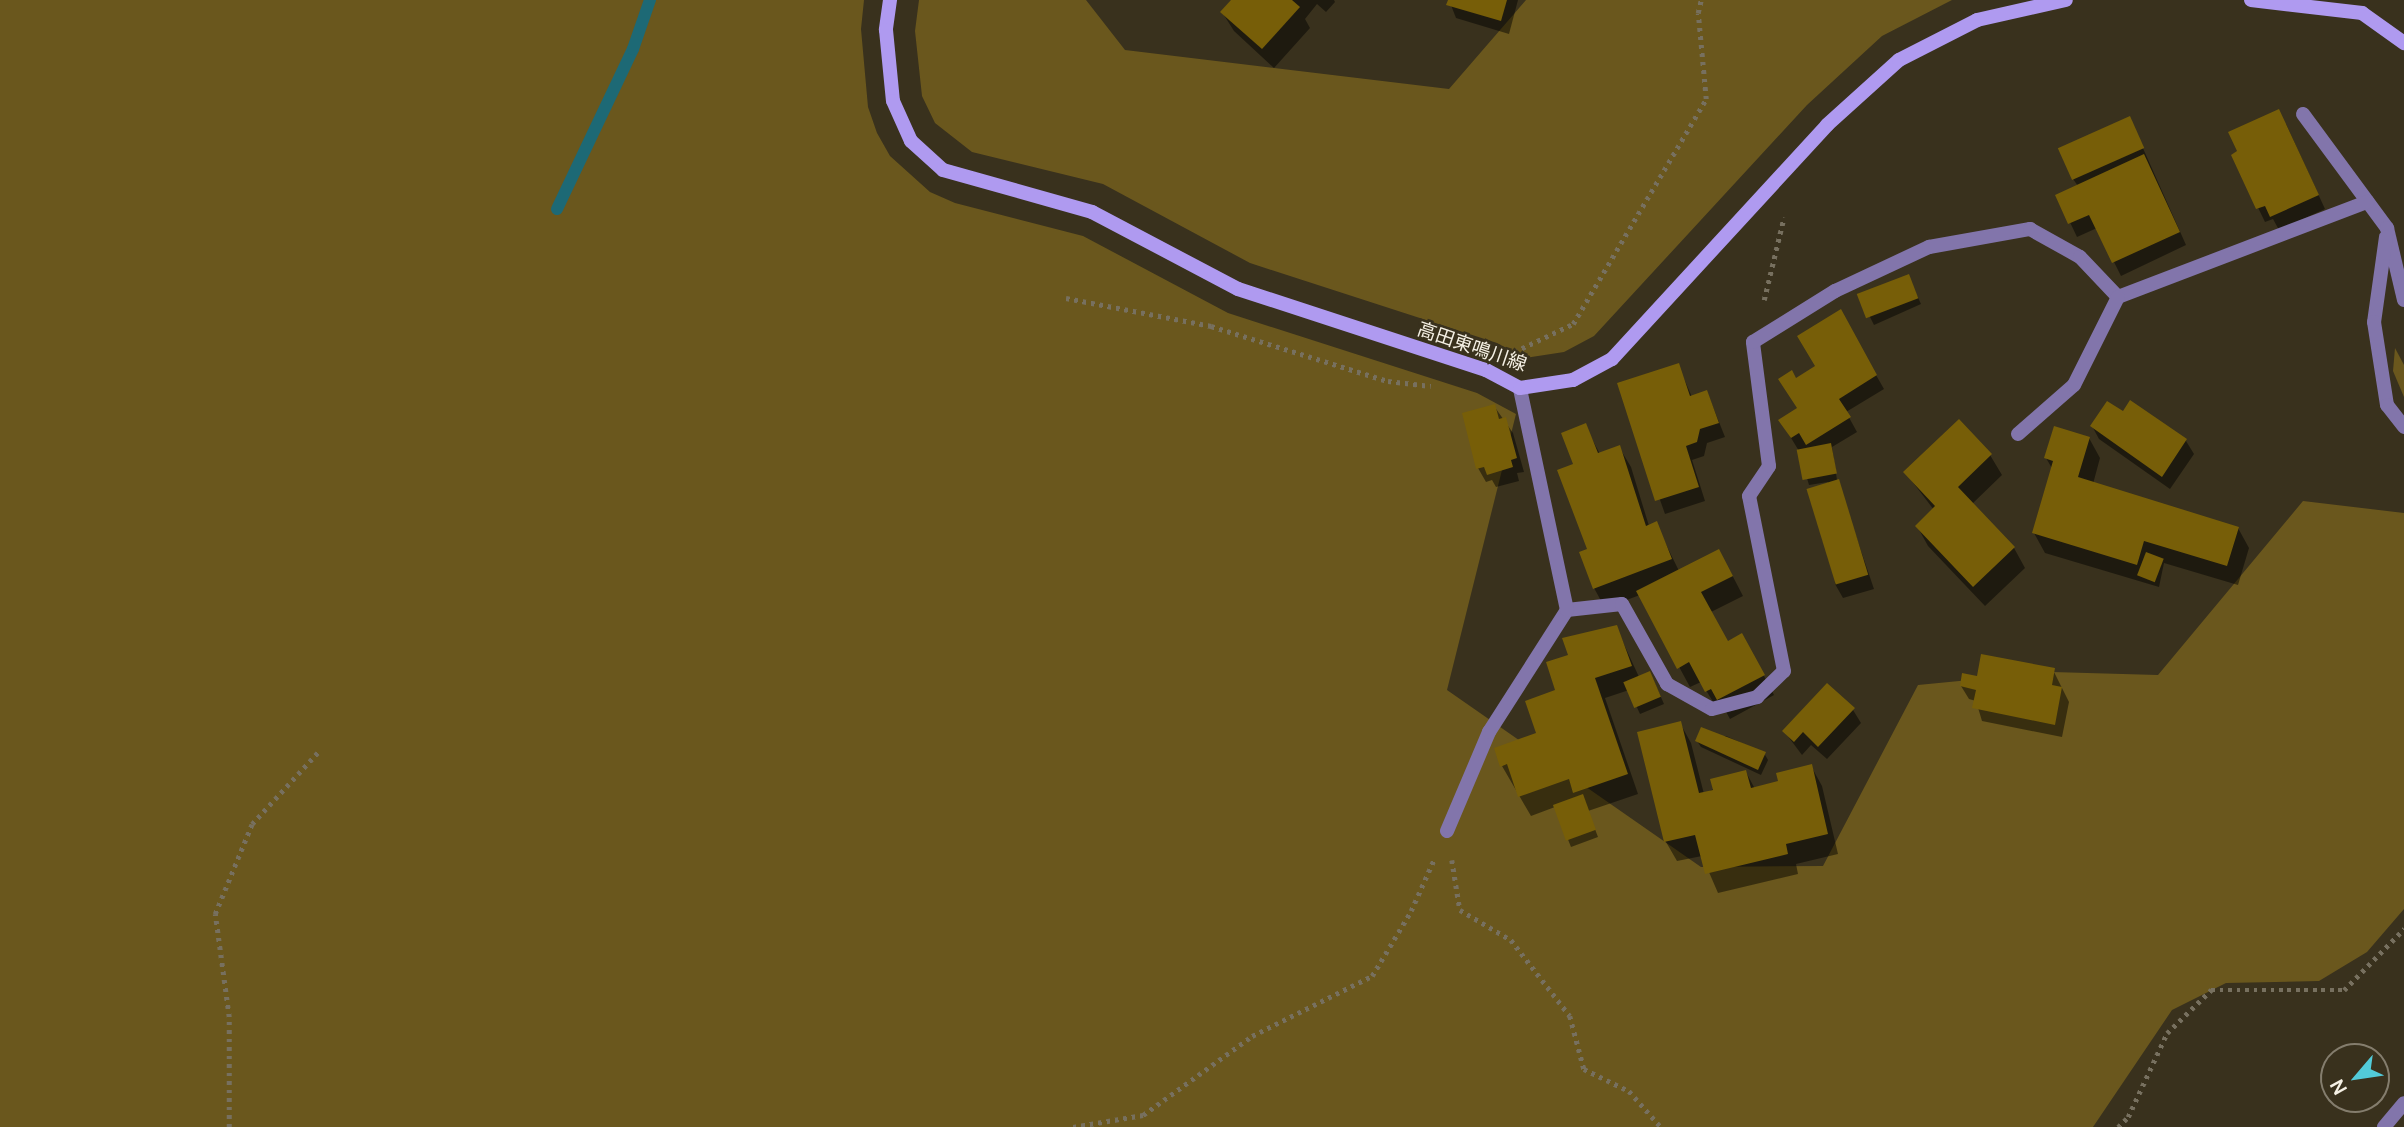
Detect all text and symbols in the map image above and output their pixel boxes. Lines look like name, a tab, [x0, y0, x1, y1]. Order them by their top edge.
street label: 高田東鳴川線	[1414, 318, 1530, 376]
north arrow	[2320, 1043, 2390, 1113]
text: N	[2324, 1075, 2353, 1099]

